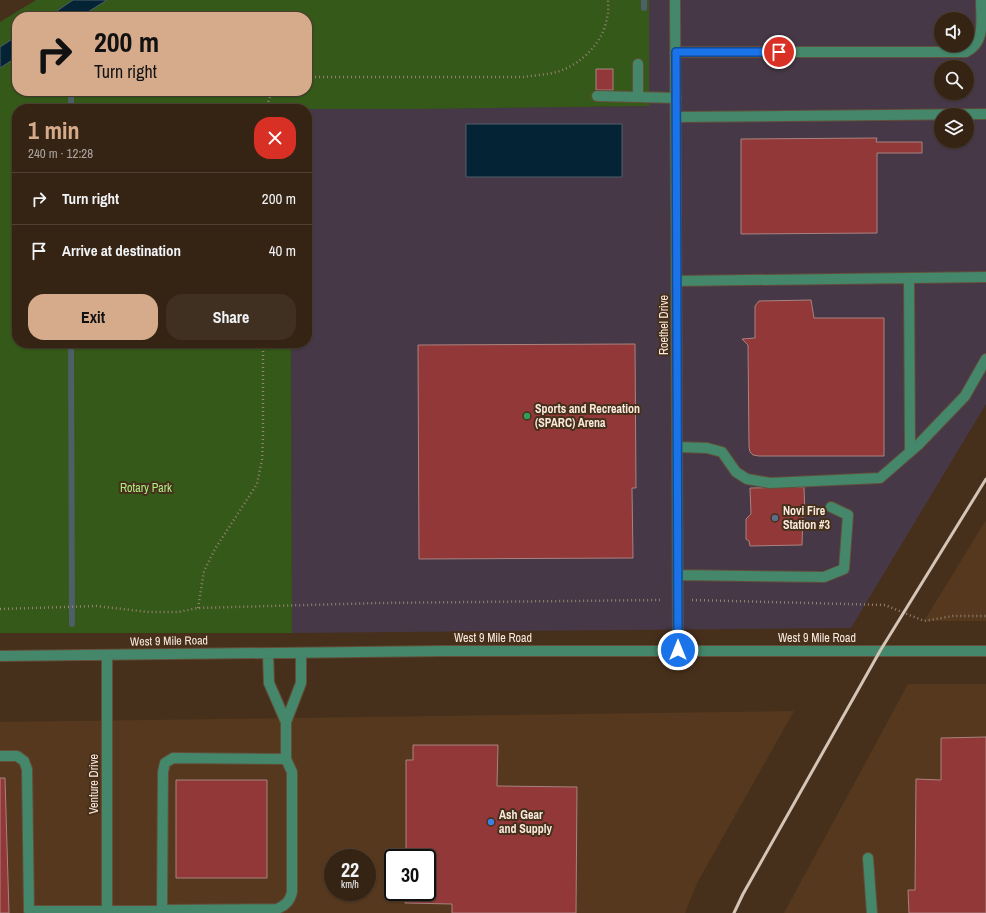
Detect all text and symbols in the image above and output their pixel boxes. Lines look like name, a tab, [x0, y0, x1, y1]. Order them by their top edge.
map controls	[934, 12, 974, 148]
button: sound	[934, 12, 974, 52]
text: 200 m	[94, 23, 159, 61]
icon: right	[28, 28, 80, 80]
pin	[762, 35, 796, 69]
icon: arrive	[768, 41, 790, 63]
text: Turn right	[94, 59, 157, 84]
button: search	[934, 60, 974, 100]
button: layers	[934, 108, 974, 148]
text: 1 min	[28, 114, 79, 146]
button: close	[254, 117, 296, 159]
text: 240 m · 12:28	[28, 145, 93, 162]
icon: right	[28, 188, 50, 210]
text: Turn right	[62, 188, 119, 209]
text: 200 m	[262, 188, 296, 209]
icon: arrive	[28, 240, 50, 262]
text: Arrive at destination	[62, 240, 181, 261]
text: 40 m	[269, 240, 296, 261]
button: Exit	[28, 294, 158, 340]
button: Share	[166, 294, 296, 340]
street label: Roethel Drive	[656, 295, 672, 355]
place label: Sports and Recreation (SPARC) Arena	[535, 401, 640, 431]
marker: Sports and Recreation (SPARC) Arena	[522, 411, 532, 421]
park label: Rotary Park	[120, 480, 172, 496]
place label: Novi Fire Station #3	[783, 503, 831, 533]
marker: Novi Fire Station #3	[770, 513, 780, 523]
position arrow	[657, 629, 699, 671]
street label: West 9 Mile Road	[454, 630, 532, 646]
street label: West 9 Mile Road	[778, 630, 856, 646]
street label: West 9 Mile Road	[130, 632, 208, 650]
street label: Venture Drive	[86, 754, 102, 814]
place label: Ash Gear and Supply	[499, 807, 553, 837]
marker: Ash Gear and Supply	[486, 817, 496, 827]
speed limit sign: 30	[384, 849, 436, 901]
text: 22	[341, 856, 359, 883]
text: km/h	[341, 878, 359, 891]

